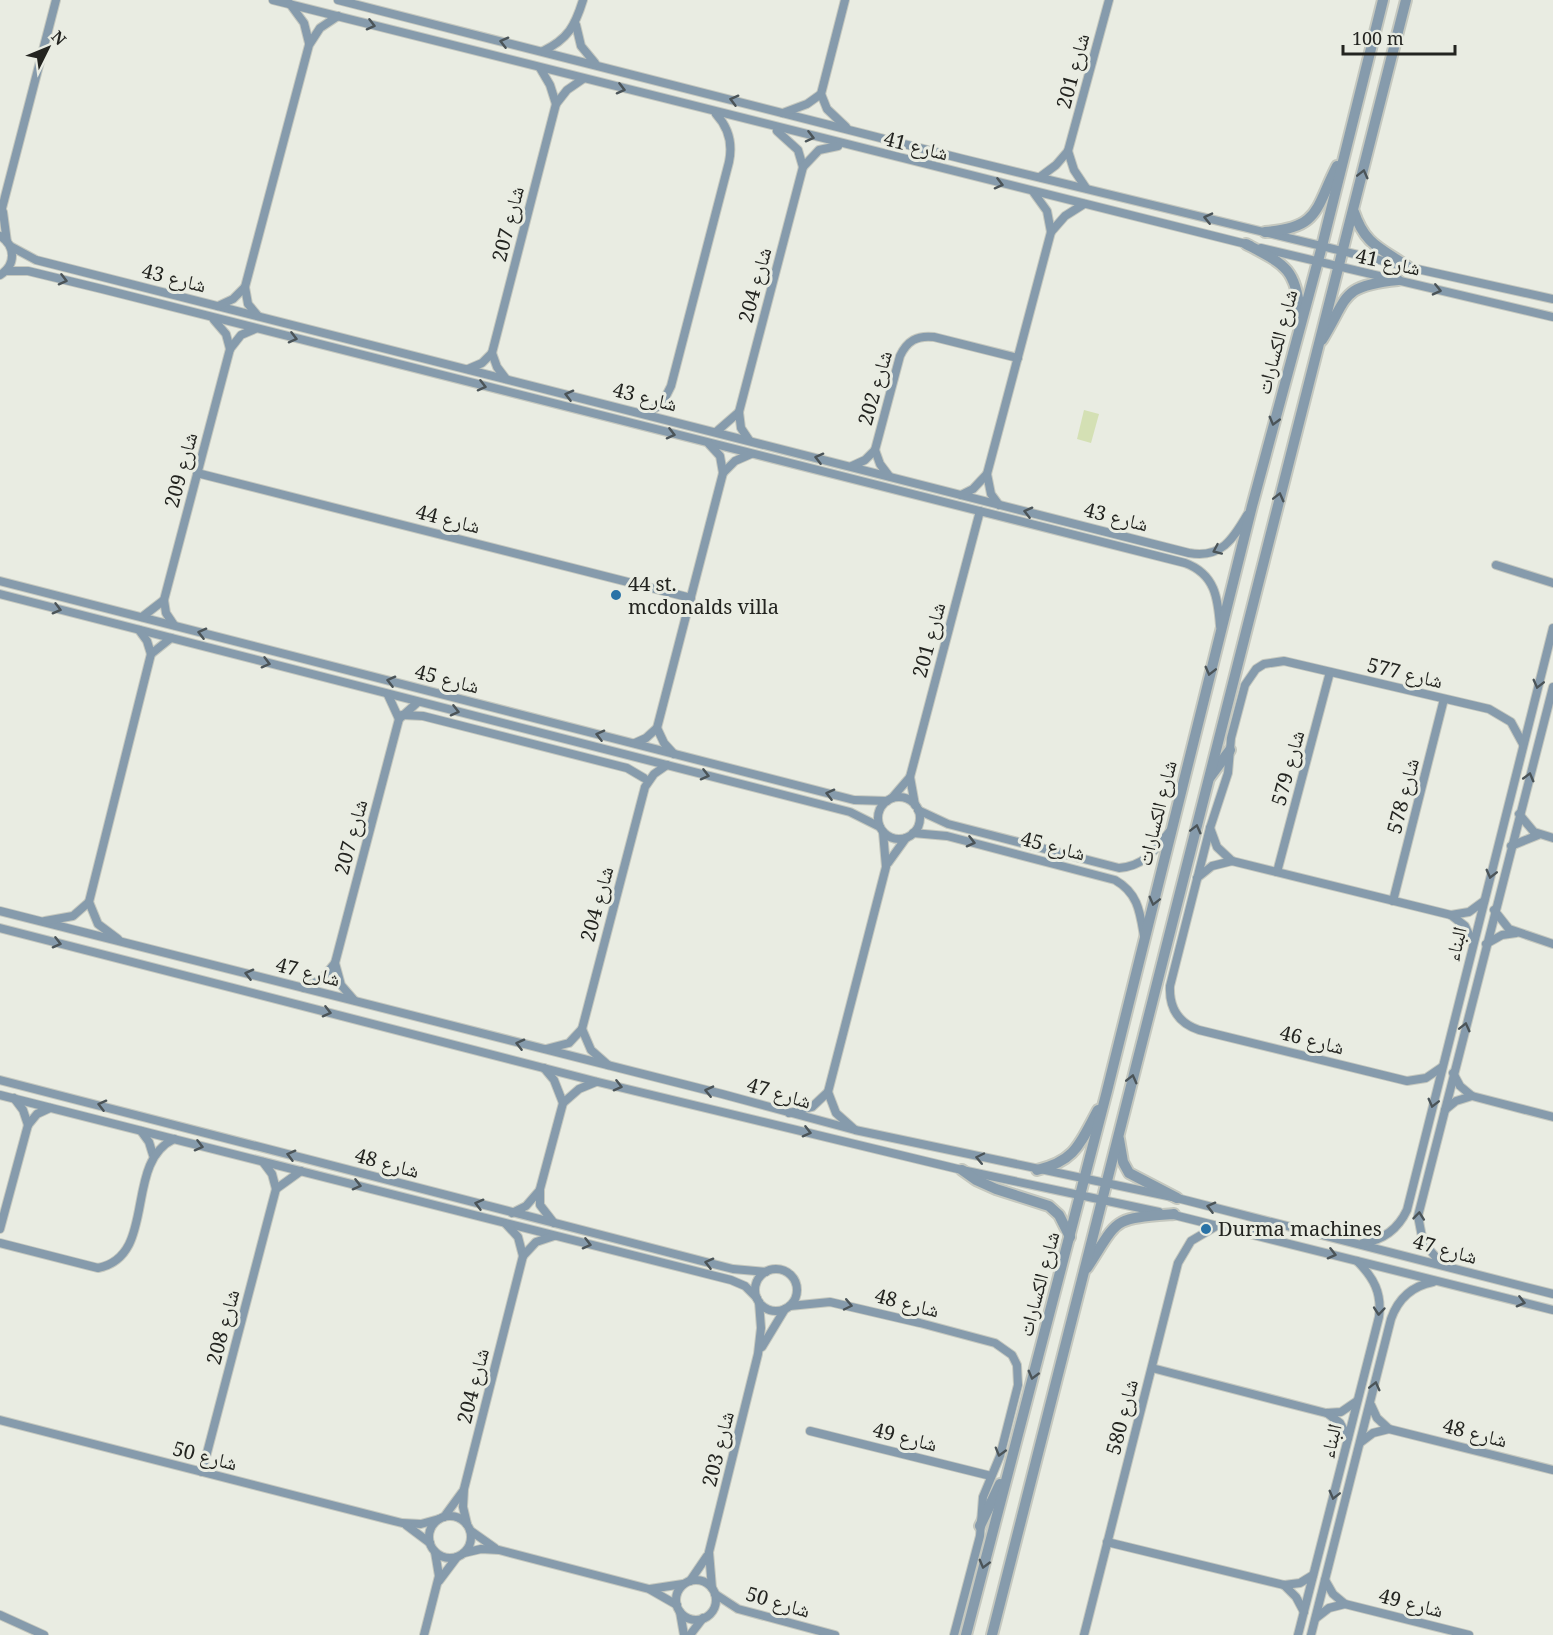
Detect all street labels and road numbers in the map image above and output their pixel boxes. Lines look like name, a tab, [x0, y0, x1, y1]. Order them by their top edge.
street label: شارع 201	[1050, 30, 1095, 111]
street label: شارع 41	[881, 124, 951, 167]
street label: شارع 207	[485, 183, 530, 264]
street label: شارع 41	[1353, 241, 1423, 282]
street label: شارع 204	[732, 244, 777, 325]
street label: شارع 43	[139, 256, 209, 299]
street label: شارع الكسارات	[1250, 286, 1303, 397]
street label: شارع 202	[851, 347, 898, 428]
street label: شارع 43	[610, 375, 680, 418]
street label: شارع 209	[158, 429, 203, 510]
street label: شارع 43	[1081, 495, 1151, 538]
street label: شارع 44	[413, 497, 483, 540]
street label: شارع 201	[906, 599, 951, 680]
street label: شارع 577	[1365, 651, 1446, 694]
street label: شارع 45	[412, 657, 482, 700]
street label: شارع 579	[1265, 727, 1310, 808]
street label: شارع 578	[1380, 755, 1425, 836]
street label: شارع الكسارات	[1130, 757, 1183, 868]
street label: شارع 207	[328, 796, 373, 877]
street label: شارع 45	[1018, 824, 1088, 867]
street label: شارع 204	[574, 863, 619, 944]
street label: البناء	[1438, 924, 1473, 964]
street label: شارع 47	[273, 950, 343, 993]
street label: شارع 46	[1277, 1018, 1347, 1061]
street label: شارع 47	[744, 1071, 814, 1115]
street label: شارع 48	[352, 1141, 422, 1184]
street label: شارع 47	[1410, 1227, 1480, 1270]
street label: شارع الكسارات	[1012, 1228, 1065, 1339]
street label: شارع 48	[872, 1281, 942, 1324]
street label: شارع 208	[200, 1286, 245, 1367]
street label: شارع 204	[450, 1345, 495, 1426]
street label: شارع 580	[1099, 1376, 1144, 1457]
street label: شارع 203	[695, 1408, 740, 1489]
street label: شارع 48	[1440, 1411, 1510, 1454]
street label: شارع 49	[870, 1415, 940, 1458]
street label: البناء	[1313, 1421, 1348, 1461]
street label: شارع 50	[170, 1434, 240, 1477]
street label: شارع 50	[743, 1580, 813, 1624]
street label: شارع 49	[1376, 1581, 1446, 1624]

